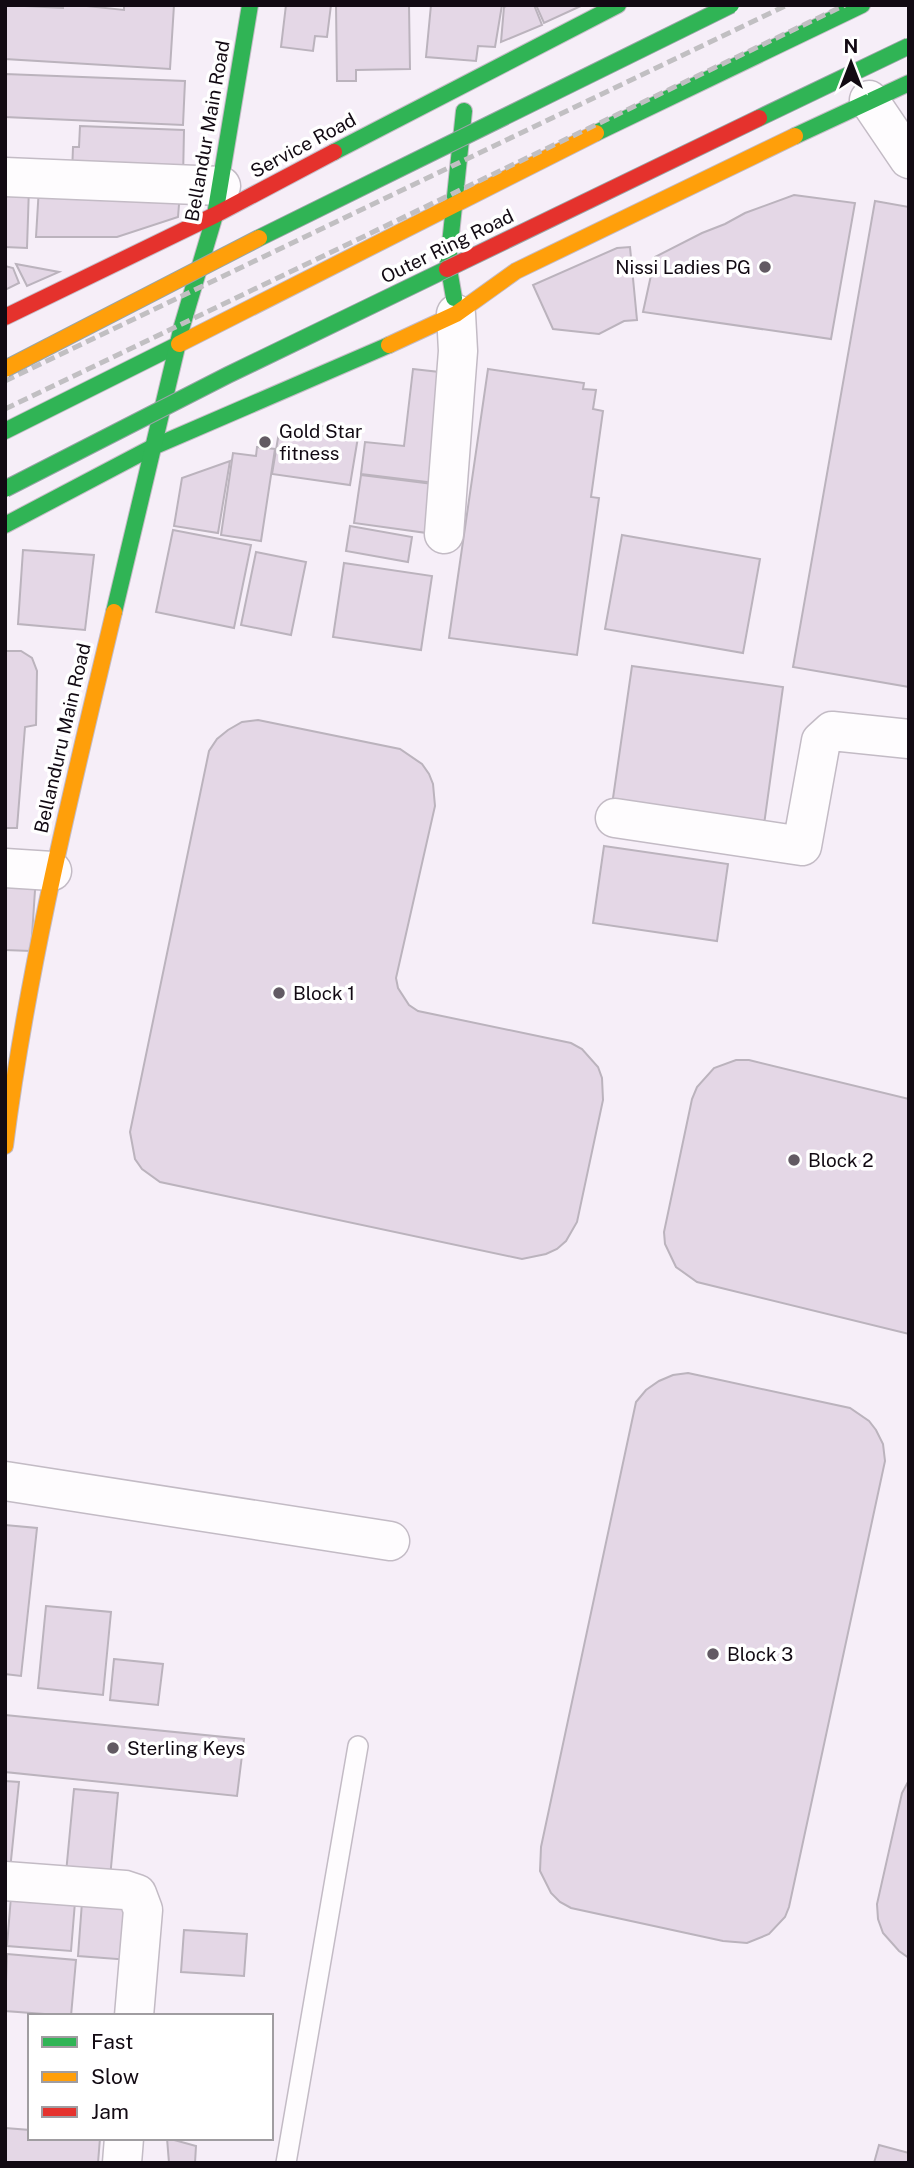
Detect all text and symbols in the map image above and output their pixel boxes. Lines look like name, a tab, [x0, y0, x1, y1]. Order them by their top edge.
north arrow	[816, 28, 886, 98]
text: N	[844, 35, 858, 57]
street label: Bellandur Main Road	[180, 39, 234, 223]
street label: Service Road	[247, 108, 359, 182]
street label: Outer Ring Road	[377, 204, 517, 288]
place label: Nissi Ladies PG	[615, 256, 751, 278]
marker: Nissi Ladies PG	[757, 259, 773, 275]
place label: Gold Star fitness	[279, 420, 363, 464]
marker: Gold Star fitness	[257, 434, 273, 450]
street label: Bellanduru Main Road	[29, 641, 95, 835]
place label: Block 1	[293, 982, 355, 1004]
marker: Block 1	[271, 985, 287, 1001]
place label: Block 2	[808, 1149, 874, 1171]
marker: Block 2	[786, 1152, 802, 1168]
place label: Block 3	[727, 1643, 793, 1665]
marker: Block 3	[705, 1646, 721, 1662]
place label: Sterling Keys	[127, 1737, 245, 1759]
marker: Sterling Keys	[105, 1740, 121, 1756]
legend	[28, 2014, 273, 2140]
text: Fast	[91, 2029, 133, 2054]
text: Slow	[91, 2064, 139, 2089]
text: Jam	[91, 2099, 129, 2124]

